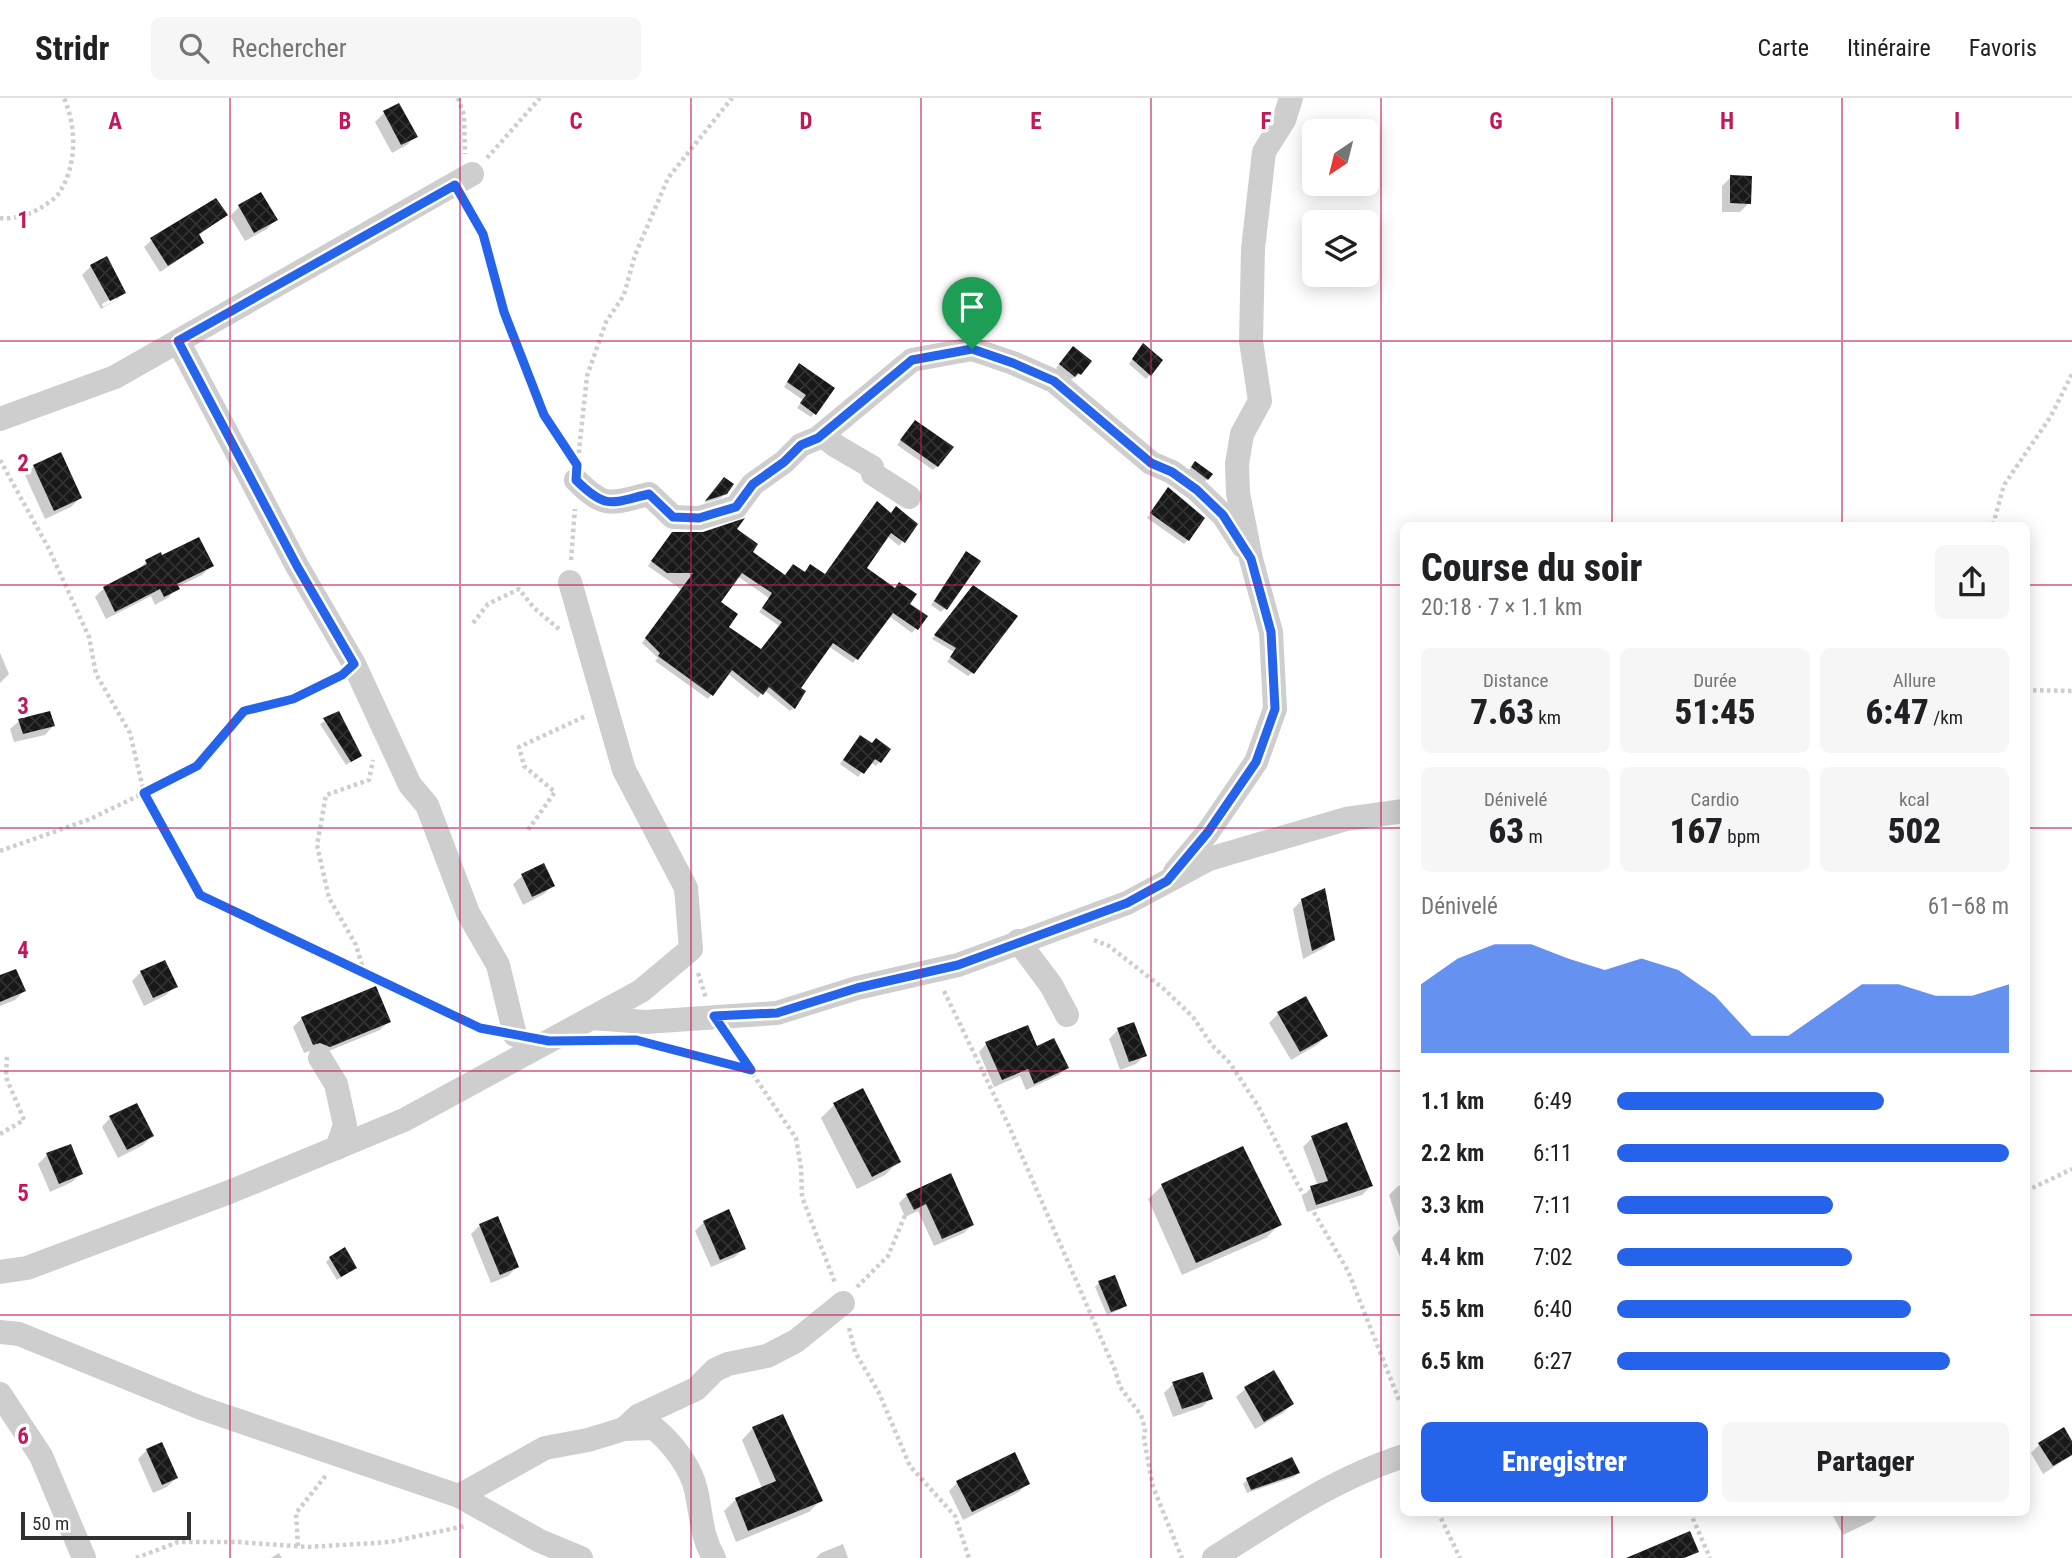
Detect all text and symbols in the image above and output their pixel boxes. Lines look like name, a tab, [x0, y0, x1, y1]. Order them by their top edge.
search box	[151, 17, 641, 80]
text: Stridr	[35, 29, 109, 68]
icon: search	[175, 29, 213, 67]
text: Rechercher	[231, 33, 347, 63]
text: Carte	[1758, 34, 1809, 62]
text: Itinéraire	[1847, 34, 1931, 62]
text: Favoris	[1969, 34, 2037, 62]
text: A	[108, 108, 122, 135]
text: B	[339, 108, 351, 135]
text: C	[569, 108, 583, 135]
text: D	[800, 108, 813, 135]
text: E	[1030, 108, 1042, 135]
text: F	[1261, 108, 1272, 135]
text: G	[1489, 108, 1503, 135]
text: H	[1720, 108, 1734, 135]
text: I	[1954, 108, 1960, 135]
north arrow	[1302, 119, 1379, 196]
map controls	[1302, 119, 1379, 287]
text: 1	[17, 207, 29, 234]
button: layers	[1302, 210, 1379, 287]
pin	[942, 277, 1002, 349]
icon: arrive	[953, 288, 991, 326]
text: 2	[17, 450, 29, 477]
button: share	[1935, 545, 2009, 619]
text: Course du soir	[1421, 546, 1642, 590]
text: 20:18 · 7 × 1.1 km	[1421, 594, 1582, 621]
text: Distance	[1483, 669, 1548, 692]
text: Durée	[1693, 669, 1737, 692]
text: Allure	[1893, 669, 1936, 692]
text: 7.63	[1470, 692, 1534, 733]
text: 51:45	[1674, 692, 1756, 733]
text: 6:47	[1866, 692, 1929, 733]
text: 3	[17, 693, 29, 720]
text: km	[1534, 706, 1561, 729]
text: /km	[1929, 706, 1963, 729]
text: Dénivelé	[1484, 788, 1547, 811]
text: Cardio	[1691, 788, 1739, 811]
text: kcal	[1899, 788, 1930, 811]
text: 63	[1489, 811, 1524, 852]
text: 167	[1670, 811, 1723, 852]
text: 502	[1888, 811, 1941, 852]
text: m	[1524, 825, 1543, 848]
text: bpm	[1723, 825, 1760, 848]
text: Dénivelé	[1421, 893, 1498, 920]
text: 61–68 m	[1928, 893, 2009, 920]
text: 4	[17, 937, 29, 964]
text: 1.1 km	[1421, 1088, 1484, 1115]
text: 6:49	[1533, 1088, 1572, 1115]
text: 2.2 km	[1421, 1140, 1484, 1167]
text: 6:11	[1533, 1140, 1572, 1167]
text: 5	[17, 1180, 29, 1207]
text: 3.3 km	[1421, 1192, 1484, 1219]
text: 7:11	[1533, 1192, 1572, 1219]
text: 4.4 km	[1421, 1244, 1484, 1271]
text: 7:02	[1533, 1244, 1572, 1271]
text: 5.5 km	[1421, 1296, 1484, 1323]
text: 6:40	[1533, 1296, 1572, 1323]
text: 6.5 km	[1421, 1348, 1484, 1375]
text: 6:27	[1533, 1348, 1572, 1375]
button: Enregistrer	[1421, 1422, 1708, 1502]
button: Partager	[1722, 1422, 2009, 1502]
text: 6	[17, 1423, 29, 1450]
scale bar	[21, 1509, 191, 1541]
text: 50 m	[32, 1512, 69, 1535]

